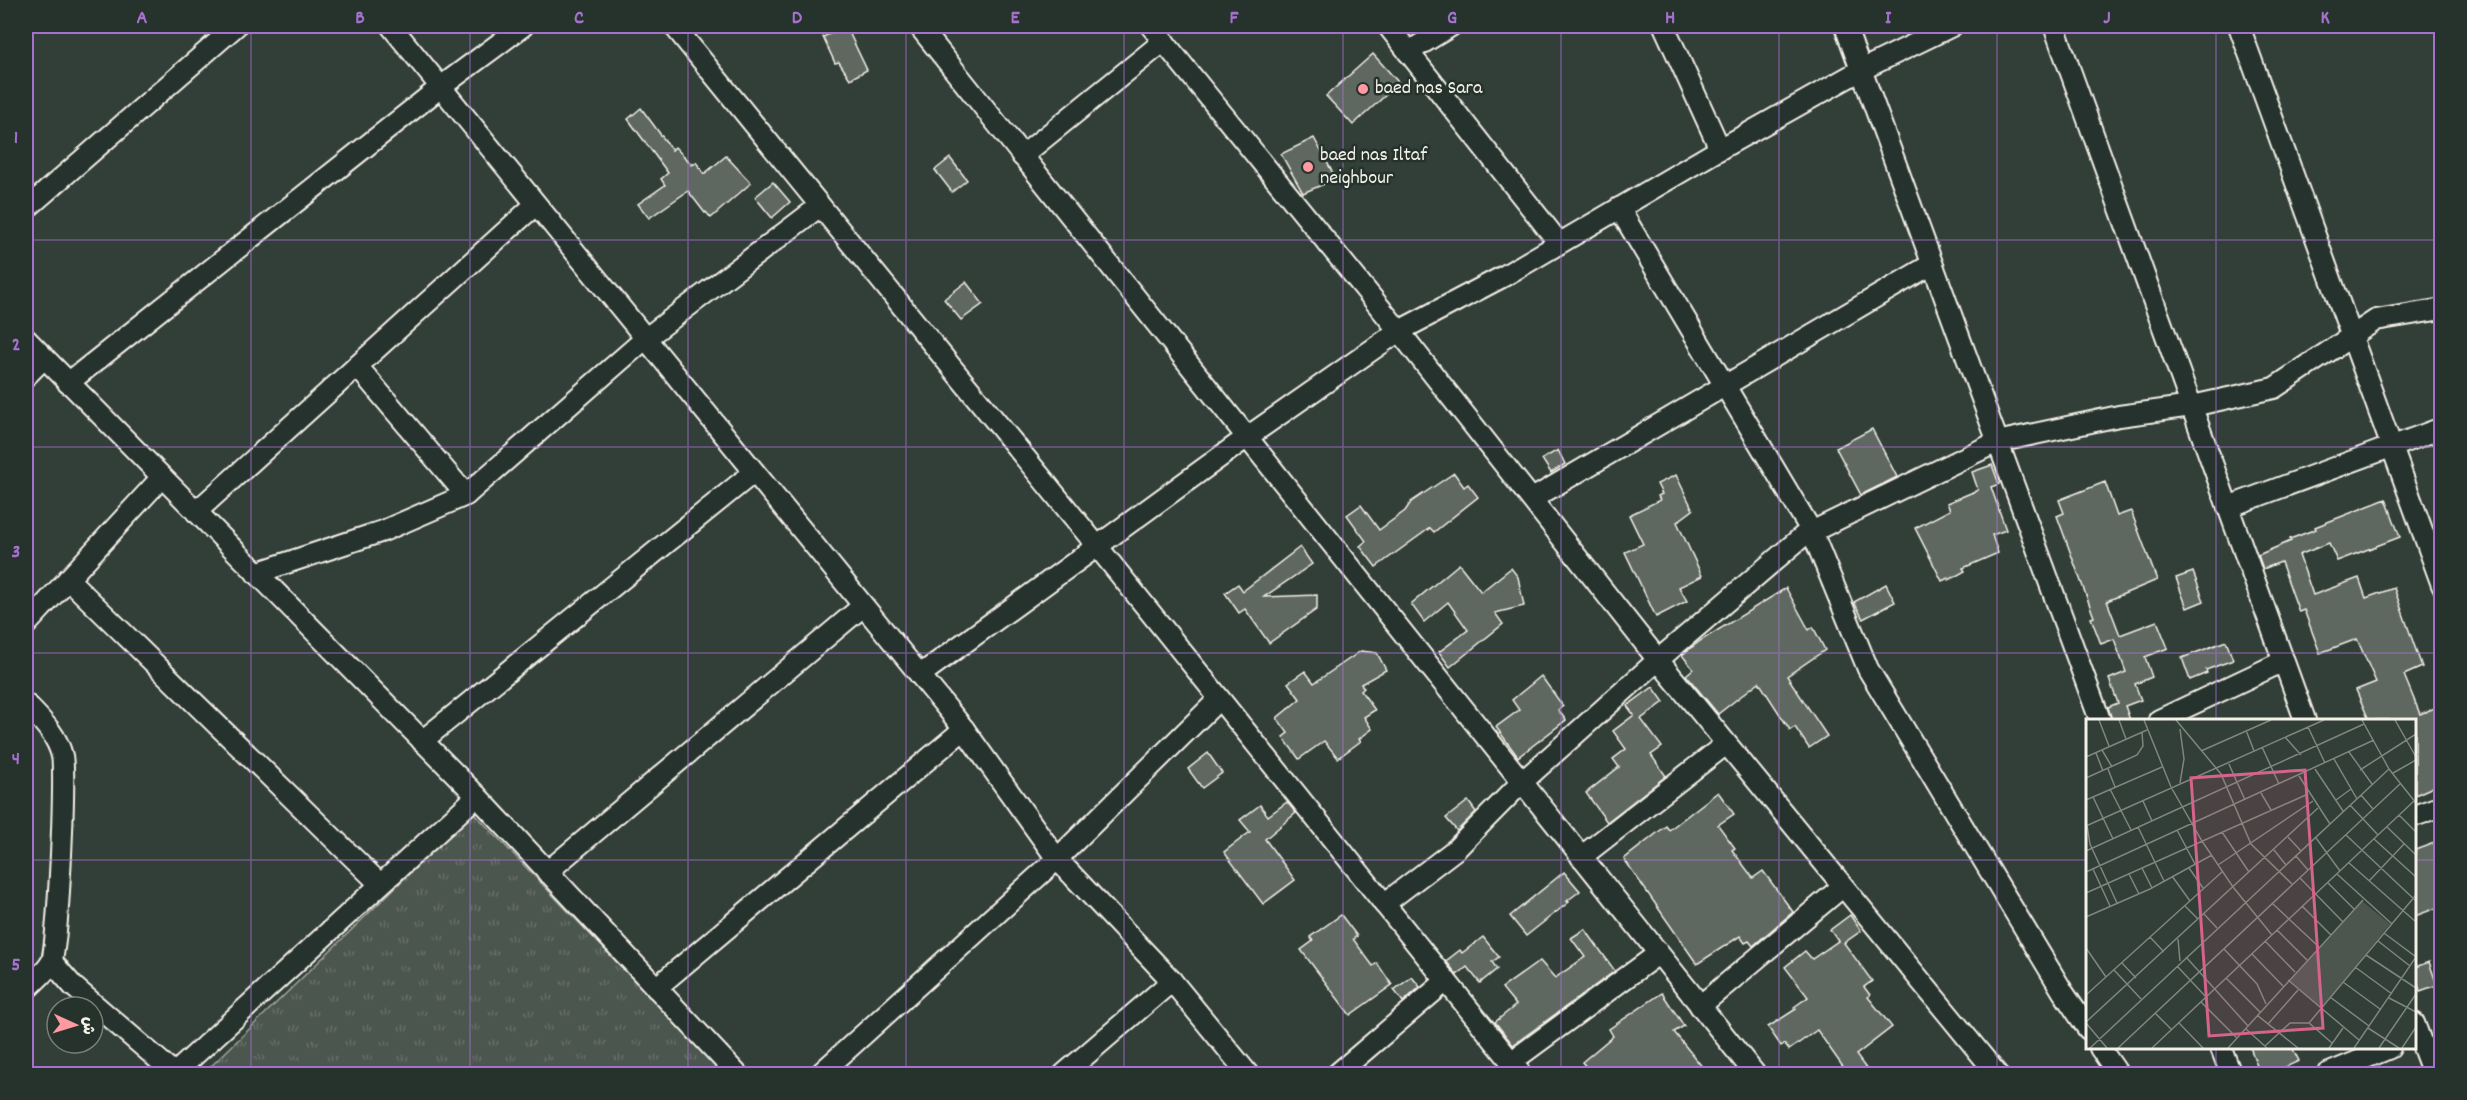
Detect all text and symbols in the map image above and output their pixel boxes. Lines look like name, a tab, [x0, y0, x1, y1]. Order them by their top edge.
text: A	[137, 5, 148, 33]
text: B	[355, 5, 365, 33]
text: C	[574, 5, 584, 33]
text: D	[792, 5, 803, 33]
text: E	[1010, 5, 1020, 33]
text: F	[1230, 5, 1240, 33]
text: G	[1447, 5, 1457, 33]
text: H	[1665, 5, 1675, 33]
text: I	[1885, 5, 1892, 33]
text: J	[2103, 5, 2111, 33]
text: K	[2320, 5, 2330, 33]
place label: baed nas Sara	[1375, 75, 1483, 103]
marker: baed nas Sara	[1356, 82, 1370, 96]
text: 1	[14, 125, 18, 153]
place label: baed nas Iltaf neighbour	[1320, 142, 1428, 193]
marker: baed nas Iltaf neighbour	[1301, 160, 1315, 174]
text: 2	[12, 332, 20, 360]
text: 3	[12, 539, 20, 567]
inset map	[2086, 719, 2416, 1049]
text: 4	[12, 746, 20, 774]
text: 5	[11, 952, 21, 980]
north arrow	[45, 995, 105, 1055]
text: ش	[75, 1016, 100, 1035]

